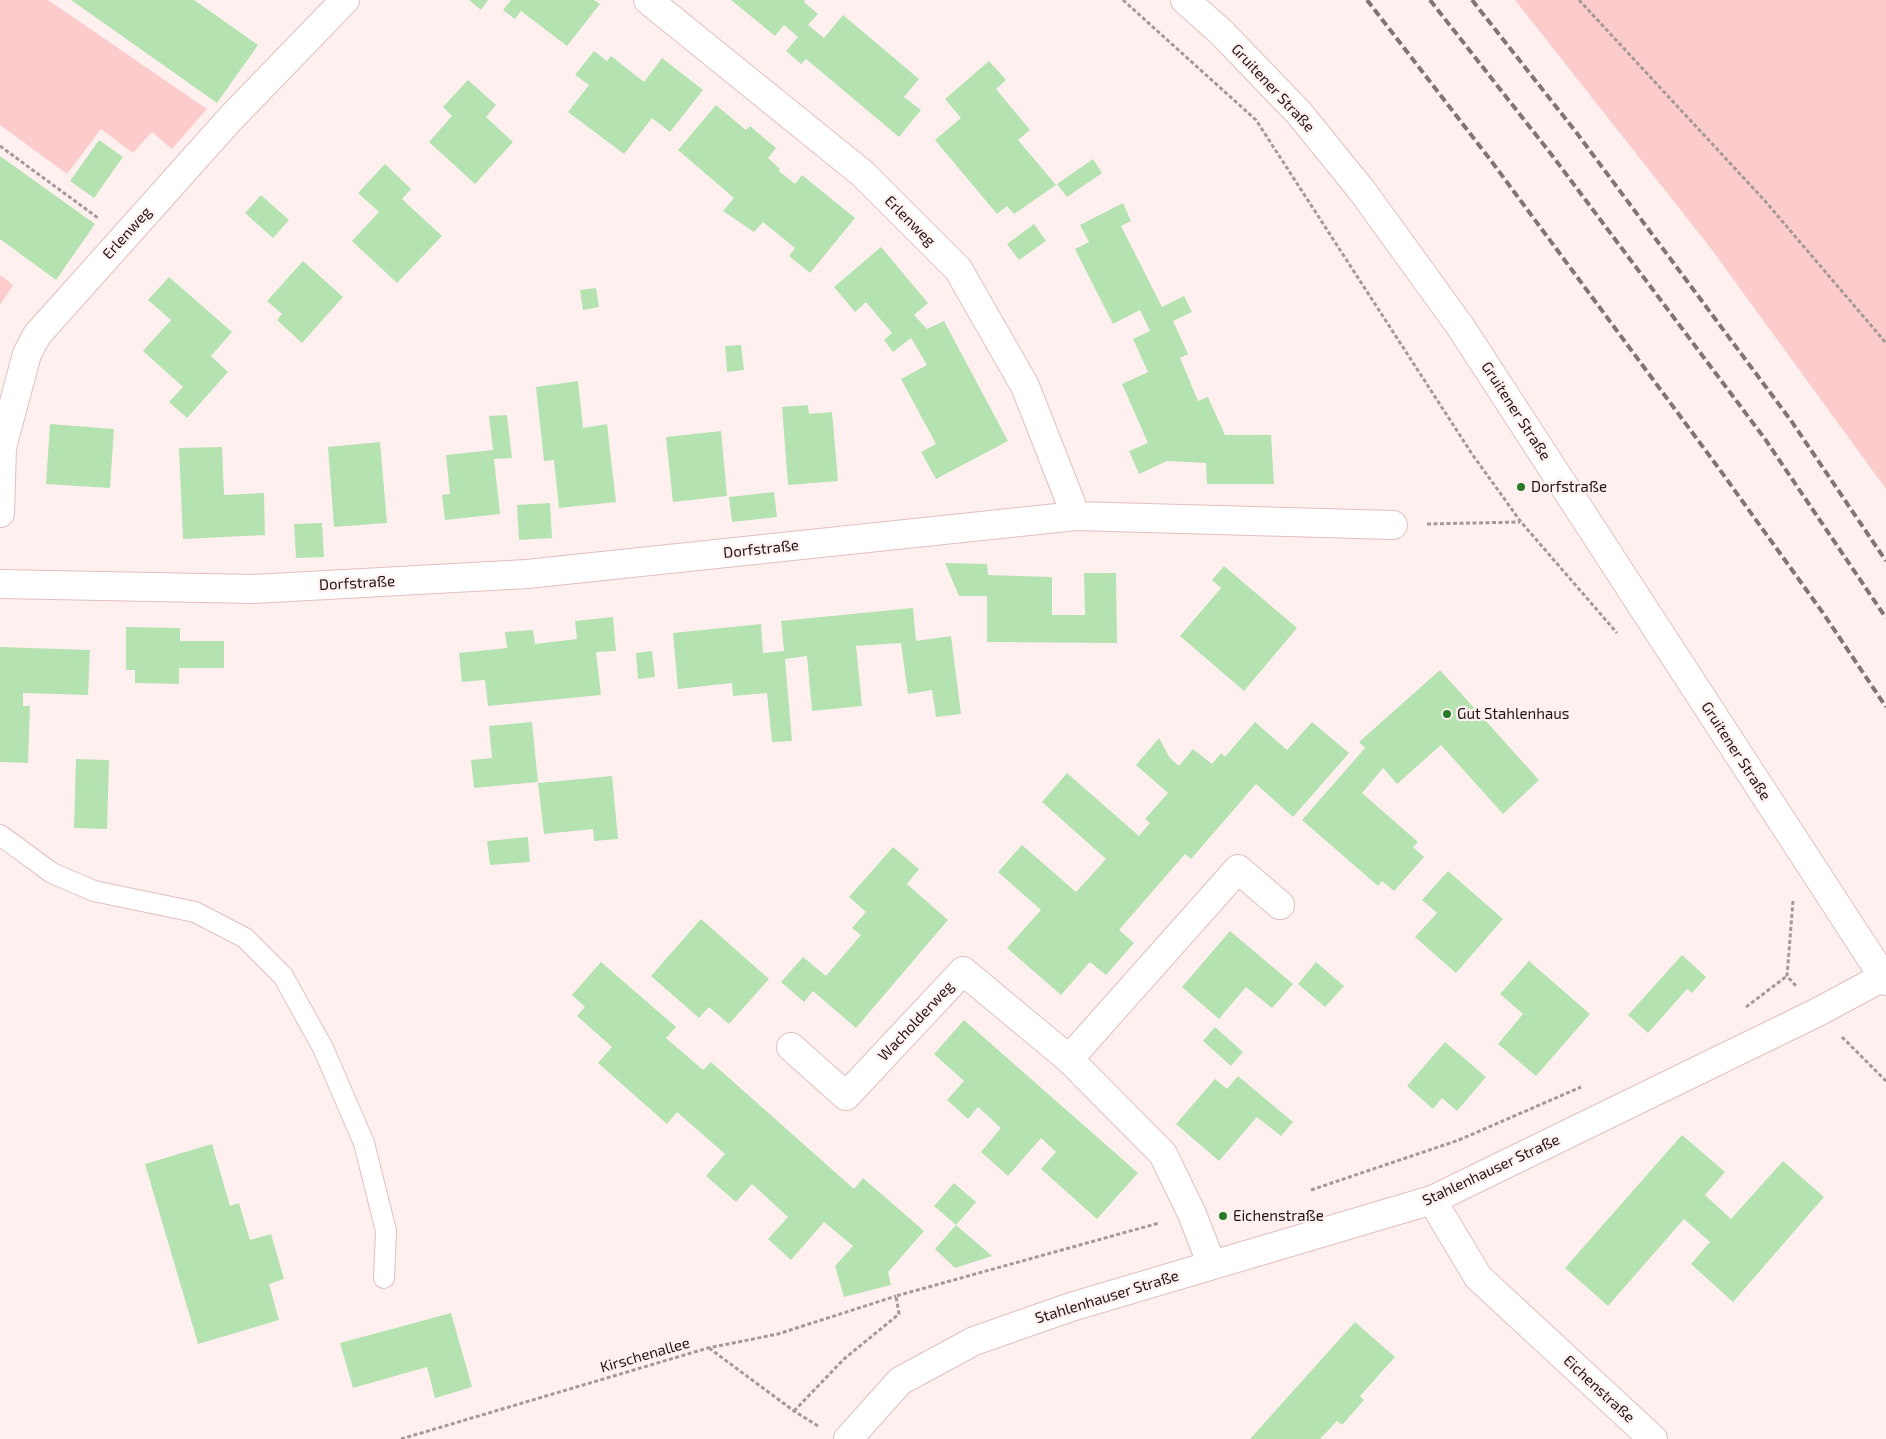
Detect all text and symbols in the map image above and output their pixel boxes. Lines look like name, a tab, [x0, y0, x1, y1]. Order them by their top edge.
street label: Gruitener Straße	[1228, 40, 1318, 136]
street label: Erlenweg	[881, 192, 939, 250]
street label: Erlenweg	[99, 203, 155, 263]
street label: Gruitener Straße	[1477, 358, 1555, 464]
place label: Dorfstraße	[1531, 478, 1607, 496]
marker: Dorfstraße	[1515, 481, 1527, 493]
street label: Dorfstraße	[722, 536, 800, 562]
street label: Dorfstraße	[319, 572, 395, 594]
street label: Gruitener Straße	[1697, 698, 1775, 804]
place label: Gut Stahlenhaus	[1457, 705, 1569, 723]
marker: Gut Stahlenhaus	[1441, 708, 1453, 720]
street label: Wacholderweg	[874, 977, 958, 1065]
street label: Stahlenhauser Straße	[1420, 1130, 1562, 1210]
place label: Eichenstraße	[1233, 1207, 1324, 1225]
marker: Eichenstraße	[1217, 1210, 1229, 1222]
street label: Stahlenhauser Straße	[1033, 1267, 1181, 1327]
street label: Kirschenallee	[598, 1334, 692, 1376]
street label: Eichenstraße	[1560, 1351, 1638, 1427]

